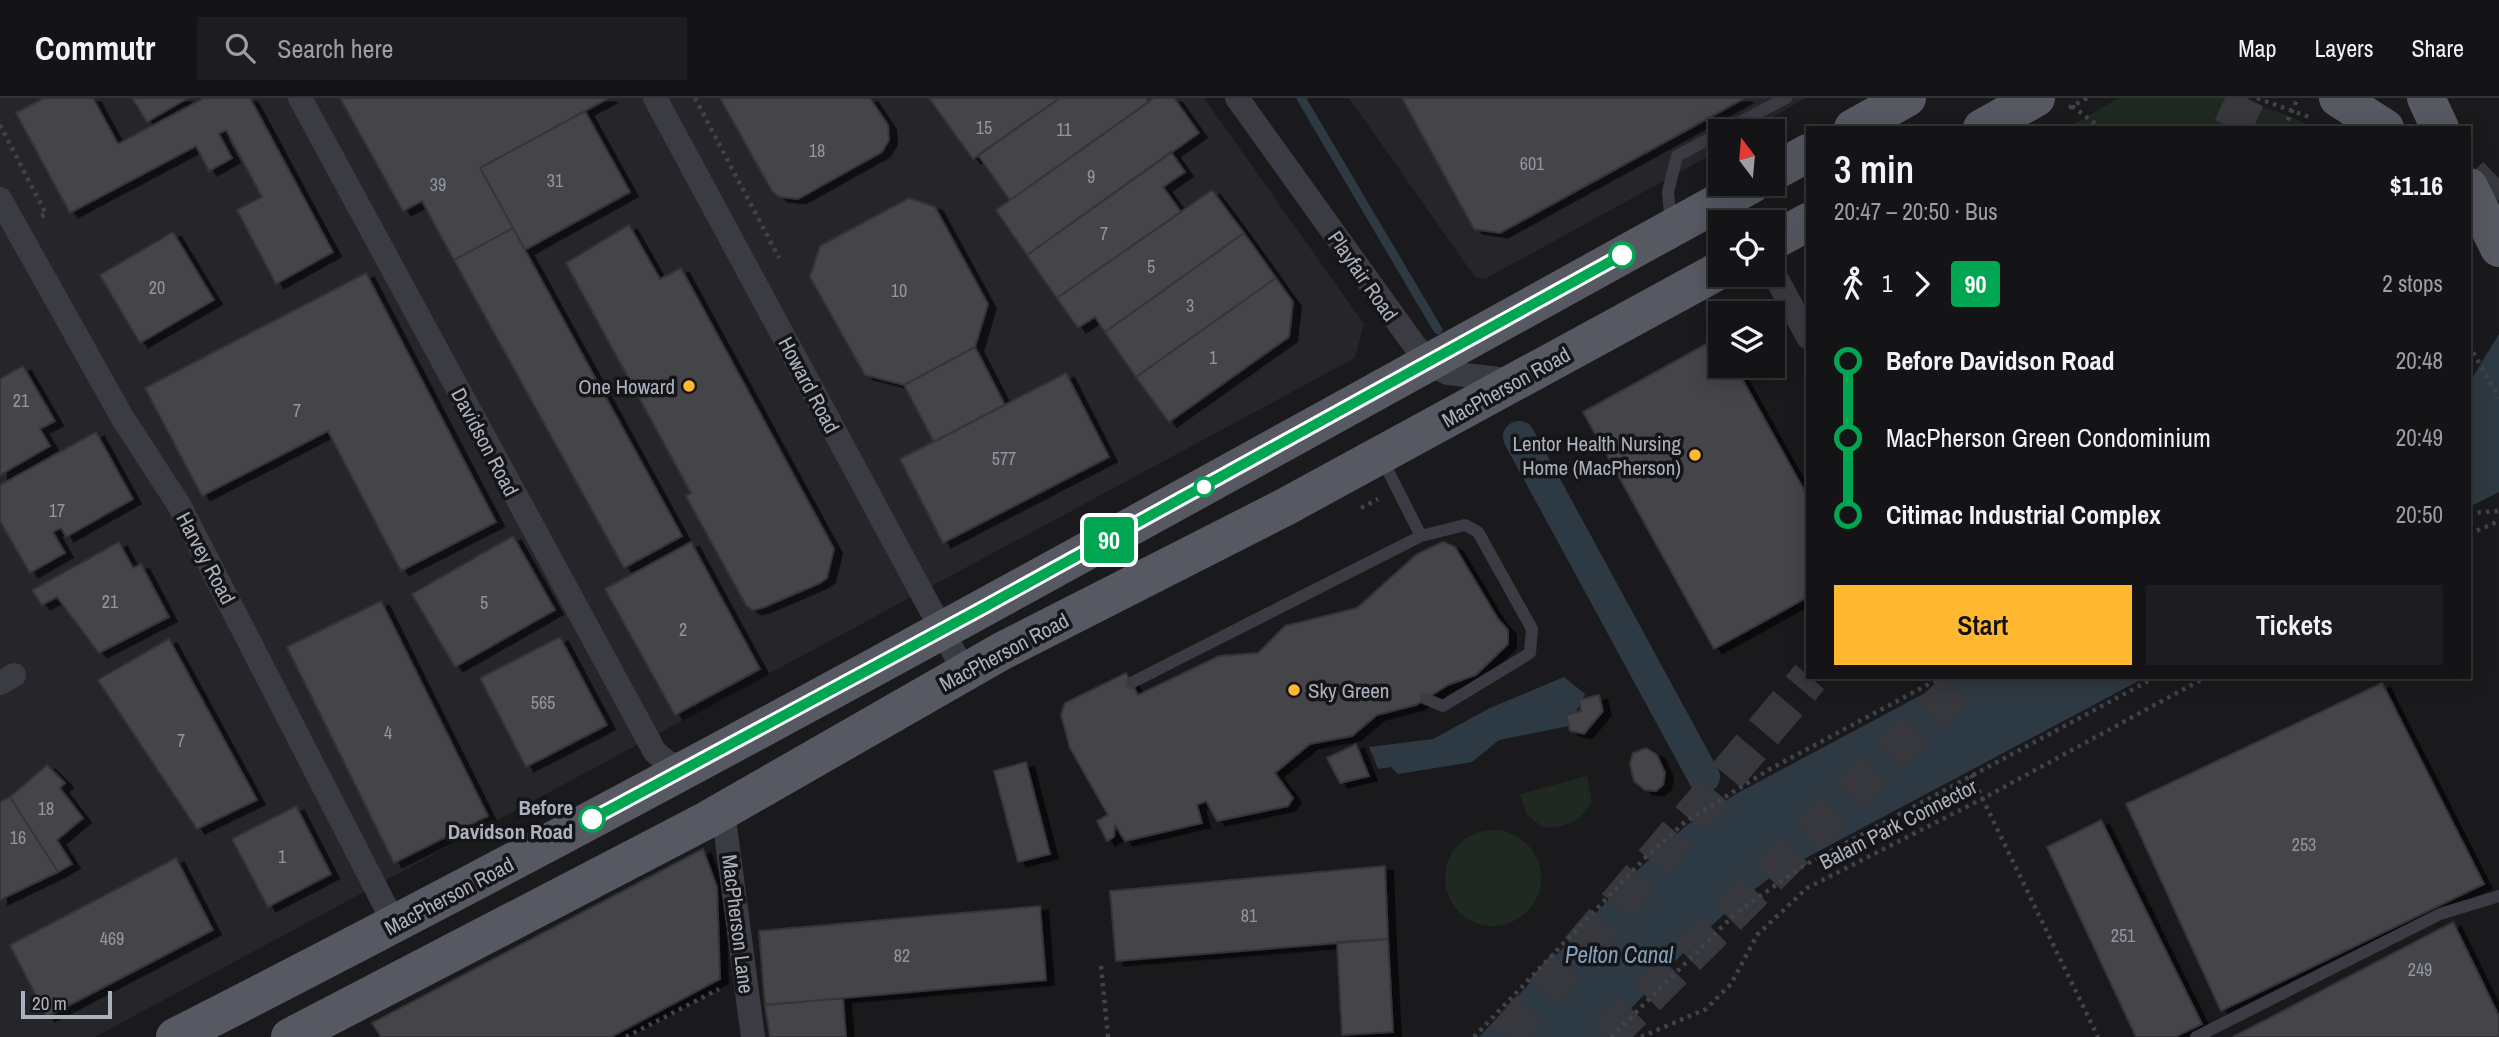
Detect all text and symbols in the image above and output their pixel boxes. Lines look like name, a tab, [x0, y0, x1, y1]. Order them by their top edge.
search box	[197, 17, 687, 80]
text: Commutr	[35, 26, 155, 70]
icon: search	[221, 29, 259, 67]
text: Search here	[277, 31, 393, 66]
text: Map	[2238, 32, 2276, 64]
text: Layers	[2314, 32, 2373, 64]
text: Share	[2411, 32, 2464, 64]
house number: 15	[976, 115, 992, 140]
house number: 11	[1056, 117, 1072, 142]
north arrow	[1708, 119, 1785, 196]
map controls	[1708, 119, 1785, 378]
house number: 18	[809, 138, 825, 163]
text: 3 min	[1834, 144, 1914, 195]
house number: 601	[1520, 151, 1545, 176]
house number: 9	[1087, 164, 1095, 189]
house number: 31	[547, 168, 564, 193]
text: $1.16	[2390, 168, 2443, 203]
house number: 39	[430, 172, 446, 197]
text: 20:47 – 20:50 · Bus	[1834, 196, 1998, 227]
button: locate	[1708, 210, 1785, 287]
house number: 7	[1100, 221, 1108, 246]
street label: Playfair Road	[1321, 225, 1405, 327]
unlabelled marker	[1609, 242, 1635, 268]
house number: 5	[1147, 254, 1155, 279]
icon: walk	[1834, 265, 1872, 303]
icon: forward	[1903, 265, 1941, 303]
text: 1	[1882, 268, 1893, 299]
text: 90	[1965, 268, 1986, 300]
text: 2 stops	[2382, 268, 2443, 299]
house number: 20	[149, 275, 165, 300]
house number: 10	[891, 278, 907, 303]
house number: 3	[1186, 293, 1194, 318]
button: layers	[1708, 301, 1785, 378]
street label: Howard Road	[771, 332, 847, 438]
street label: MacPherson Road	[1437, 340, 1575, 434]
text: Before Davidson Road	[1886, 343, 2115, 378]
house number: 1	[1209, 345, 1218, 370]
text: 20:48	[2396, 345, 2443, 376]
place label: One Howard	[578, 372, 675, 401]
marker: One Howard	[681, 378, 697, 394]
street label: Davidson Road	[444, 383, 526, 501]
house number: 21	[13, 388, 30, 413]
house number: 7	[293, 398, 301, 423]
text: MacPherson Green Condominium	[1886, 420, 2211, 455]
text: 20:49	[2396, 422, 2443, 453]
place label: Lentor Health Nursing Home (MacPherson)	[1513, 429, 1681, 482]
house number: 577	[992, 446, 1016, 471]
marker: Lentor Health Nursing Home (MacPherson)	[1687, 447, 1703, 463]
unlabelled marker	[1194, 477, 1214, 497]
text: Citimac Industrial Complex	[1886, 497, 2161, 532]
house number: 17	[49, 498, 65, 523]
text: 20:50	[2396, 499, 2443, 530]
street label: Harvey Road	[170, 507, 242, 609]
line badge: 90	[1078, 517, 1140, 563]
text: 90	[1098, 524, 1120, 556]
button: Start	[1834, 585, 2132, 665]
button: Tickets	[2146, 585, 2443, 665]
house number: 21	[102, 589, 119, 614]
house number: 5	[480, 590, 488, 615]
street label: MacPherson Road	[934, 606, 1074, 698]
house number: 2	[679, 617, 687, 642]
place label: Sky Green	[1308, 676, 1389, 705]
marker: Sky Green	[1286, 682, 1302, 698]
house number: 565	[531, 690, 555, 715]
house number: 4	[384, 720, 392, 745]
house number: 7	[177, 728, 185, 753]
street label: Balam Park Connector	[1814, 772, 1982, 876]
place label: Before Davidson Road	[448, 793, 573, 846]
house number: 18	[38, 796, 54, 821]
marker: Before Davidson Road	[579, 806, 605, 832]
house number: 16	[10, 825, 26, 850]
house number: 253	[2292, 832, 2316, 857]
house number: 1	[278, 844, 287, 869]
street label: MacPherson Road	[379, 850, 519, 942]
street label: MacPherson Lane	[715, 853, 761, 995]
house number: 81	[1241, 903, 1258, 928]
house number: 251	[2111, 923, 2136, 948]
house number: 469	[100, 926, 124, 951]
water label: Pelton Canal	[1565, 939, 1674, 970]
house number: 82	[894, 943, 910, 968]
house number: 249	[2408, 957, 2432, 982]
scale bar	[21, 988, 112, 1020]
text: 20 m	[32, 990, 67, 1016]

